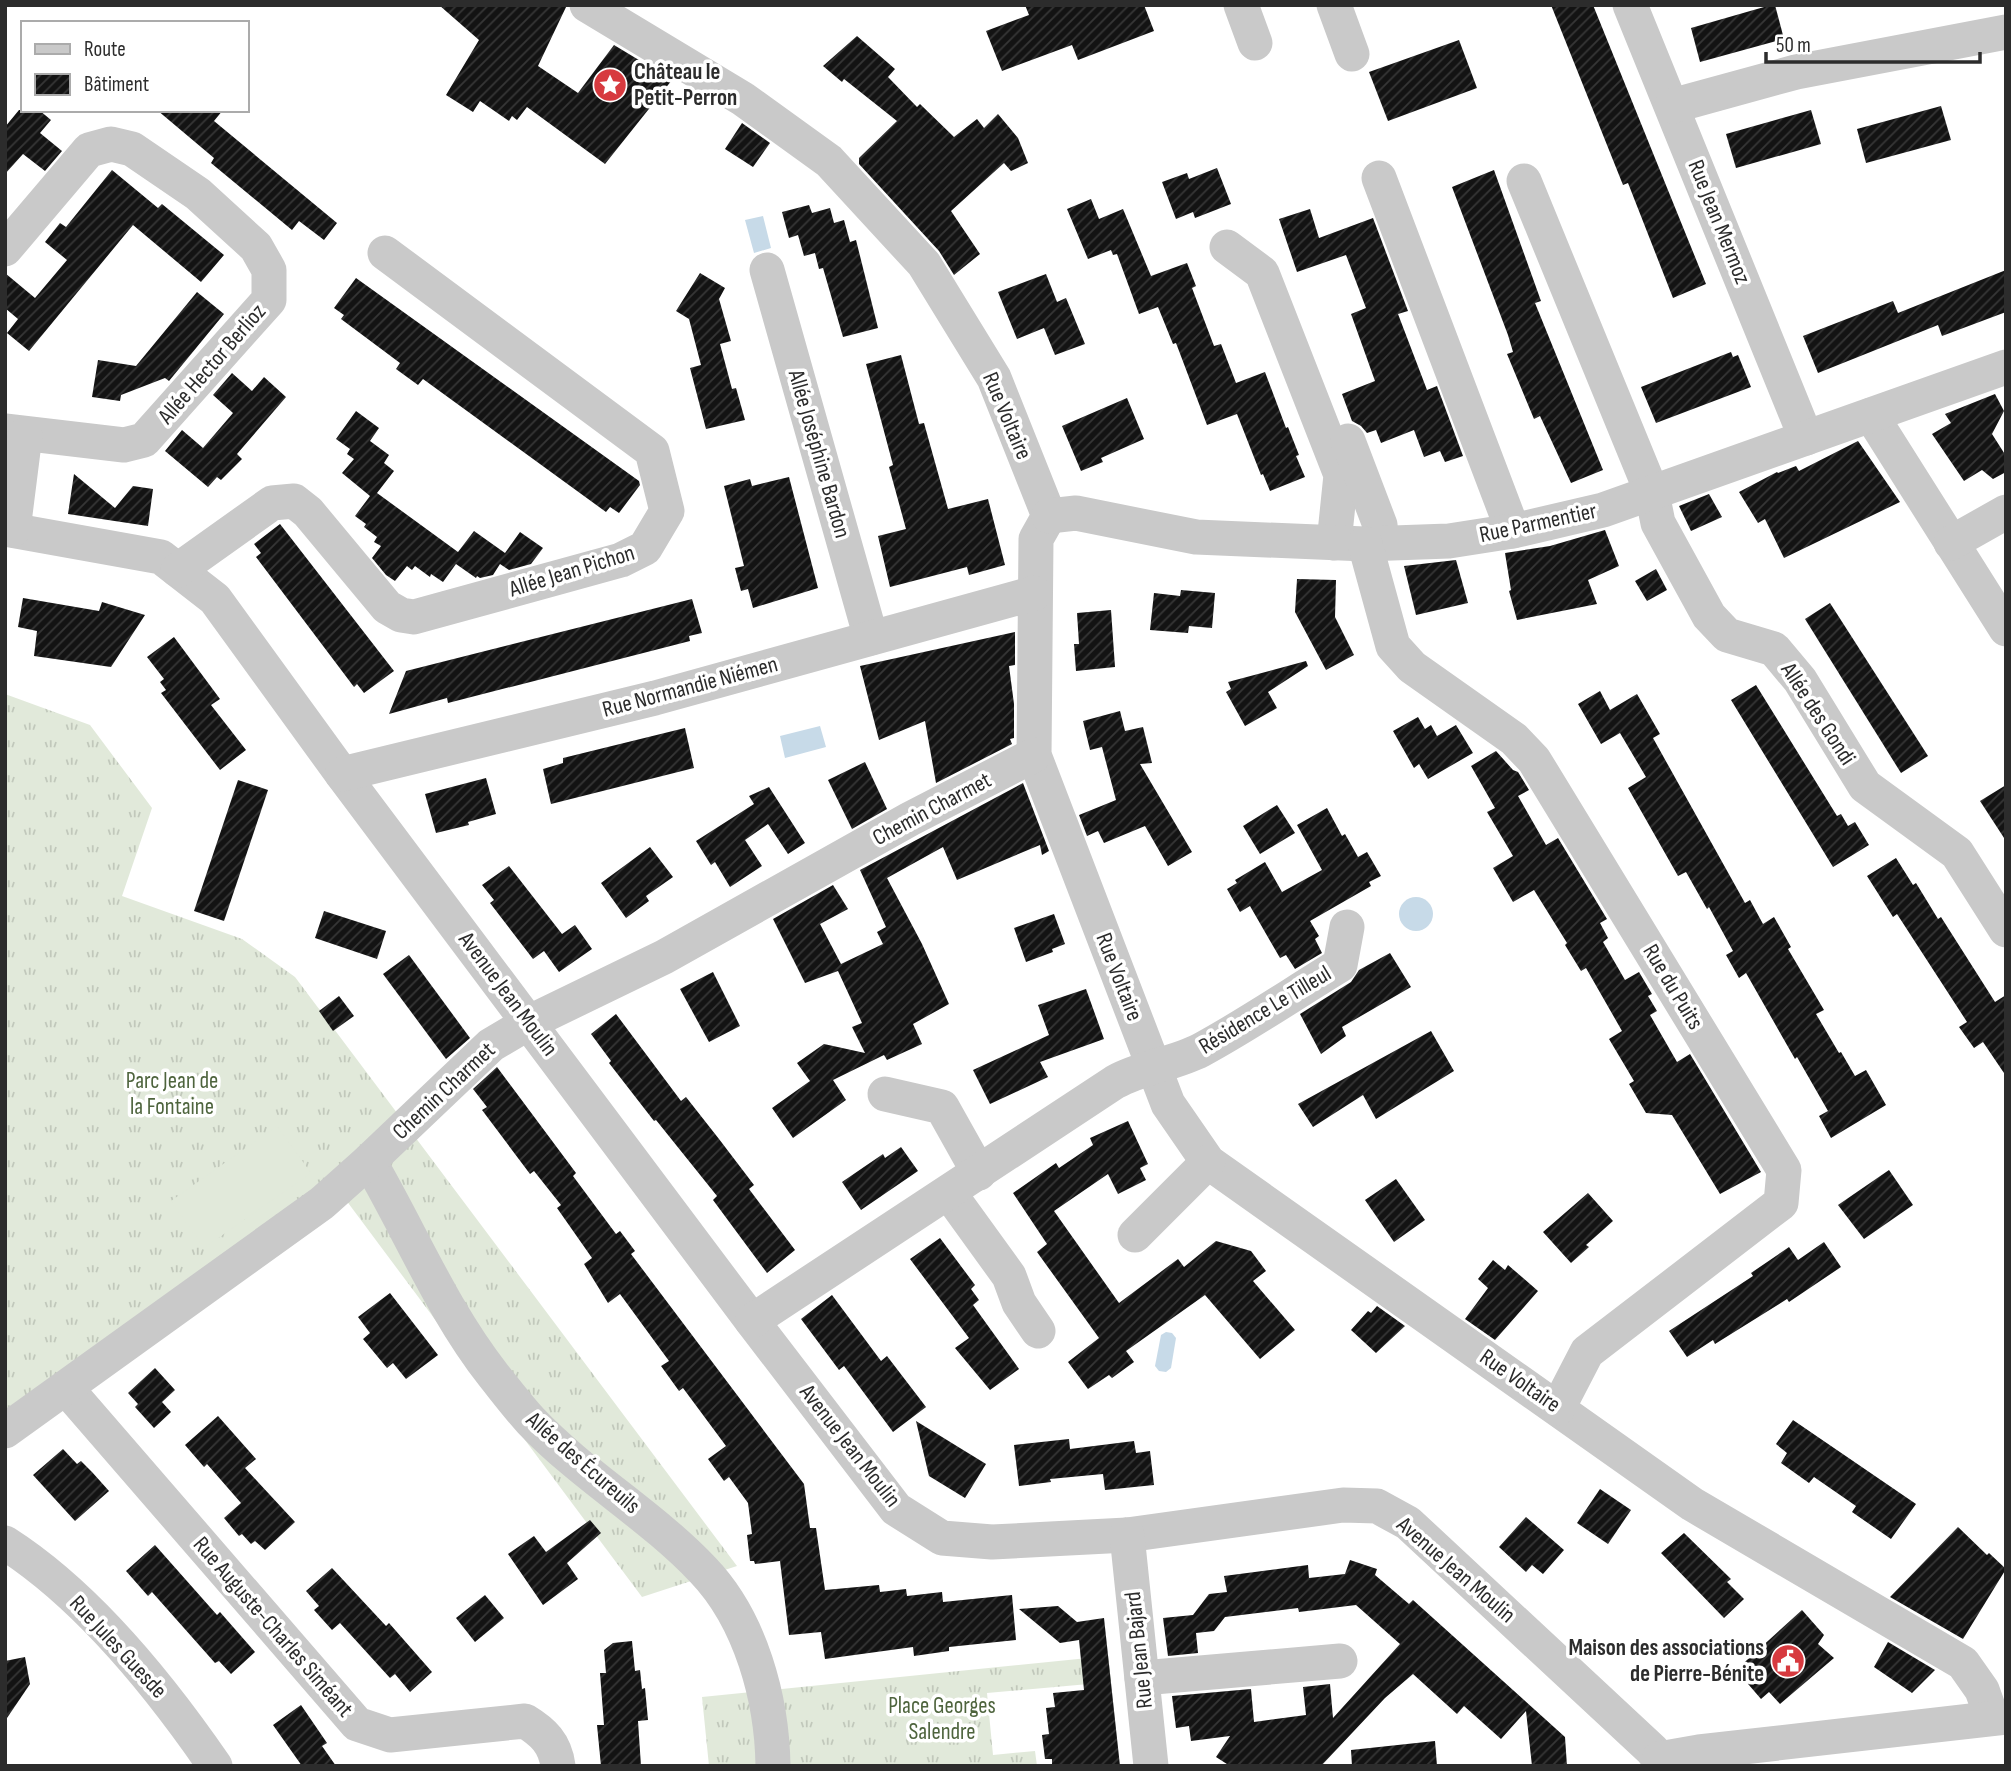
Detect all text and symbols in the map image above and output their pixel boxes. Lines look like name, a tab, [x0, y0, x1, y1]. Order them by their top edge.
legend	[21, 21, 248, 112]
scale bar	[1766, 21, 1980, 65]
text: 50 m	[1776, 33, 1811, 58]
text: Route	[84, 37, 126, 62]
place label: Château le Petit-Perron	[634, 58, 737, 112]
place icon: Château le Petit-Perron	[591, 66, 629, 104]
text: Bâtiment	[84, 72, 149, 97]
street label: Rue Jean Mermoz	[1681, 156, 1757, 288]
street label: Allée Hector Berlioz	[152, 298, 272, 431]
street label: Allée Joséphine Bardon	[781, 366, 856, 541]
street label: Rue Voltaire	[976, 368, 1038, 464]
street label: Rue Parmentier	[1477, 497, 1600, 549]
street label: Allée Jean Pichon	[505, 539, 638, 604]
street label: Rue Normandie Niémen	[599, 650, 781, 724]
street label: Allée des Gondi	[1774, 657, 1861, 770]
street label: Chemin Charmet	[868, 766, 996, 852]
street label: Avenue Jean Moulin	[452, 926, 564, 1061]
street label: Rue Voltaire	[1089, 929, 1149, 1025]
street label: Rue du Puits	[1637, 939, 1709, 1035]
street label: Résidence Le Tilleul	[1194, 960, 1336, 1060]
street label: Chemin Charmet	[387, 1036, 501, 1146]
park label: Parc Jean de la Fontaine	[126, 1067, 218, 1121]
street label: Rue Voltaire	[1474, 1343, 1566, 1419]
street label: Avenue Jean Moulin	[793, 1378, 907, 1513]
street label: Allée des Écureuils	[520, 1405, 646, 1520]
street label: Avenue Jean Moulin	[1390, 1510, 1521, 1629]
street label: Rue Auguste-Charles Siméant	[187, 1531, 359, 1723]
street label: Rue Jules Guesde	[63, 1590, 173, 1704]
street label: Rue Jean Bajard	[1119, 1590, 1159, 1710]
place label: Maison des associations de Pierre-Bénite	[1568, 1634, 1764, 1688]
public building icon: Maison des associations de Pierre-Bénite	[1769, 1642, 1807, 1680]
park label: Place Georges Salendre	[888, 1692, 996, 1746]

